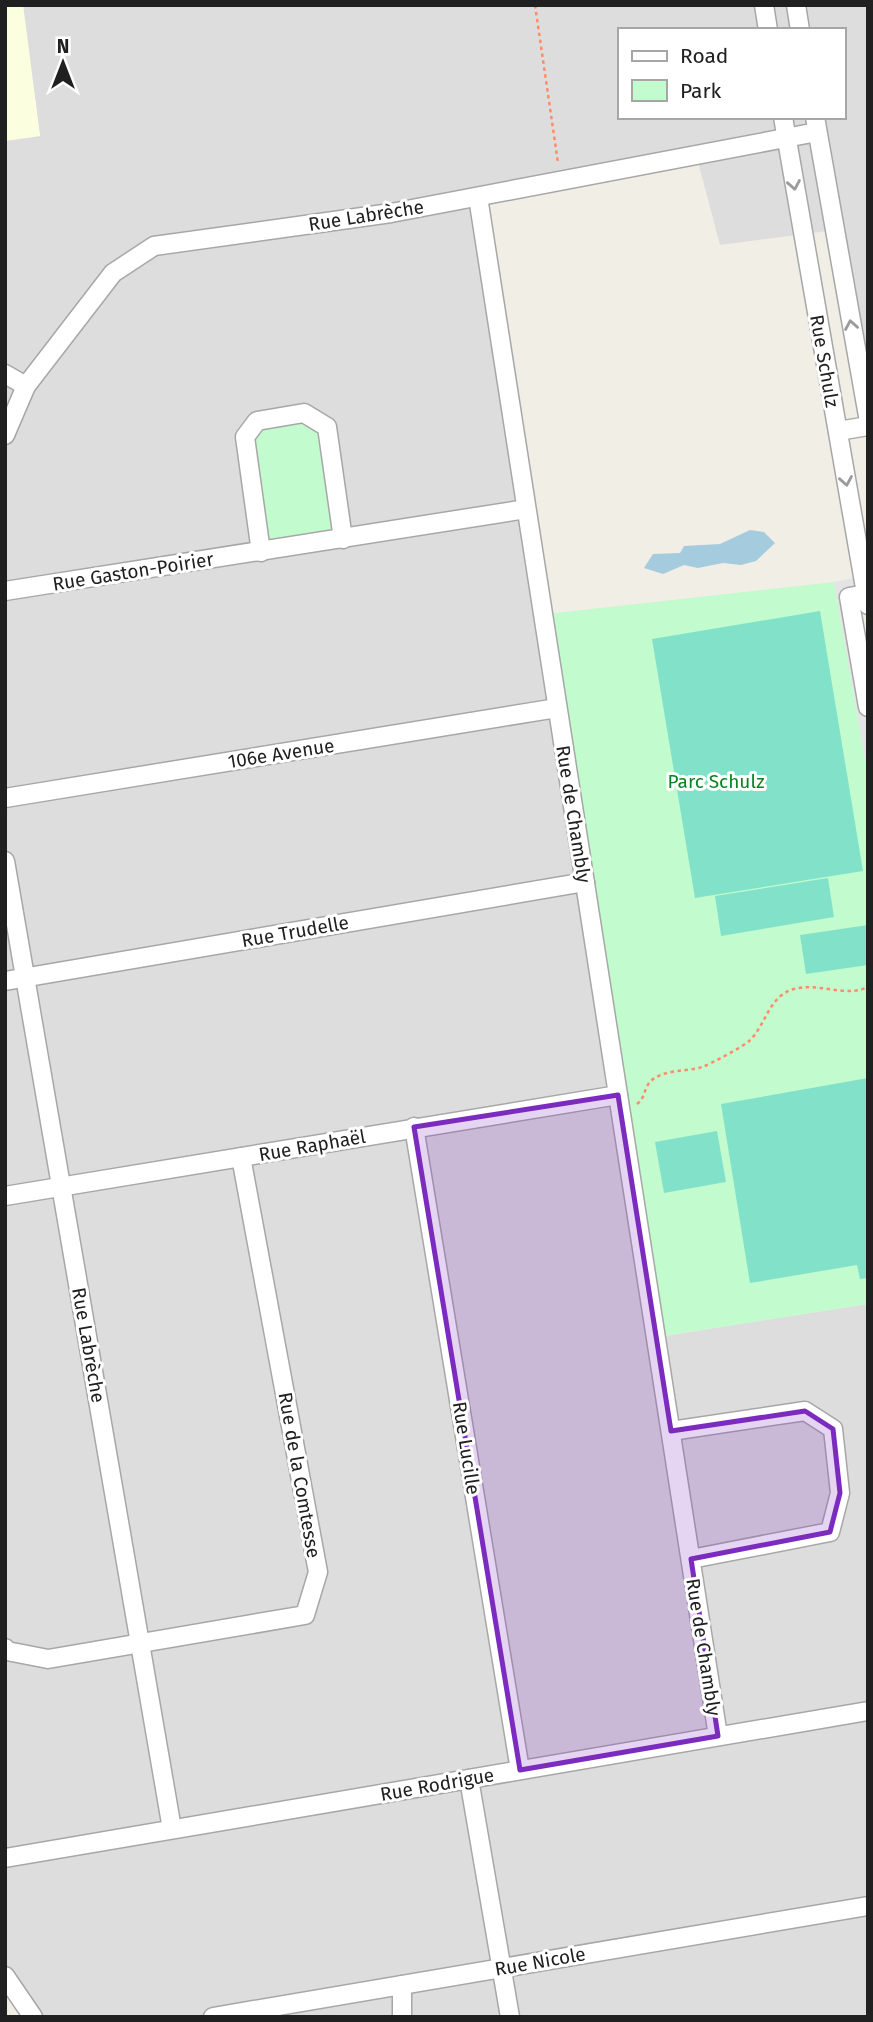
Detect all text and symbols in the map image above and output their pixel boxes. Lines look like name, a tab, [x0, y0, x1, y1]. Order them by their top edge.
north arrow	[28, 28, 98, 98]
legend	[618, 28, 845, 119]
text: N	[57, 35, 69, 58]
text: Road	[680, 43, 728, 69]
text: Park	[680, 78, 722, 104]
one-way arrow	[786, 179, 801, 190]
street label: Rue Labrèche	[307, 195, 425, 236]
street label: Rue Schulz	[805, 313, 844, 409]
one-way arrow	[845, 319, 860, 331]
one-way arrow	[838, 475, 853, 487]
street label: Rue Gaston-Poirier	[51, 547, 216, 596]
street label: 106e Avenue	[226, 734, 336, 773]
street label: Rue de Chambly	[551, 744, 596, 885]
park label: Parc Schulz	[668, 770, 764, 793]
street label: Rue Trudelle	[240, 911, 351, 952]
street label: Rue Raphaël	[257, 1125, 368, 1166]
street label: Rue Labrèche	[67, 1286, 110, 1404]
street label: Rue de la Comtesse	[274, 1390, 325, 1560]
street label: Rue Lucille	[448, 1400, 485, 1496]
street label: Rue de Chambly	[681, 1577, 726, 1718]
street label: Rue Rodrigue	[378, 1763, 496, 1806]
street label: Rue Nicole	[493, 1942, 587, 1981]

